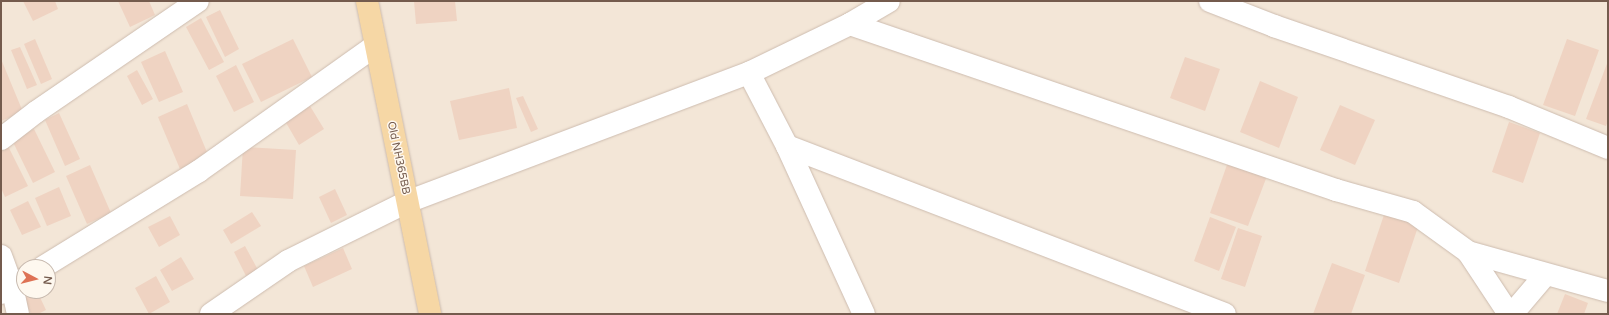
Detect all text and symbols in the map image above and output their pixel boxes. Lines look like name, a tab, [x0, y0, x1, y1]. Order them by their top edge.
street label: Old NH365BB	[384, 120, 412, 196]
north arrow	[16, 259, 56, 299]
text: N	[40, 275, 54, 286]

